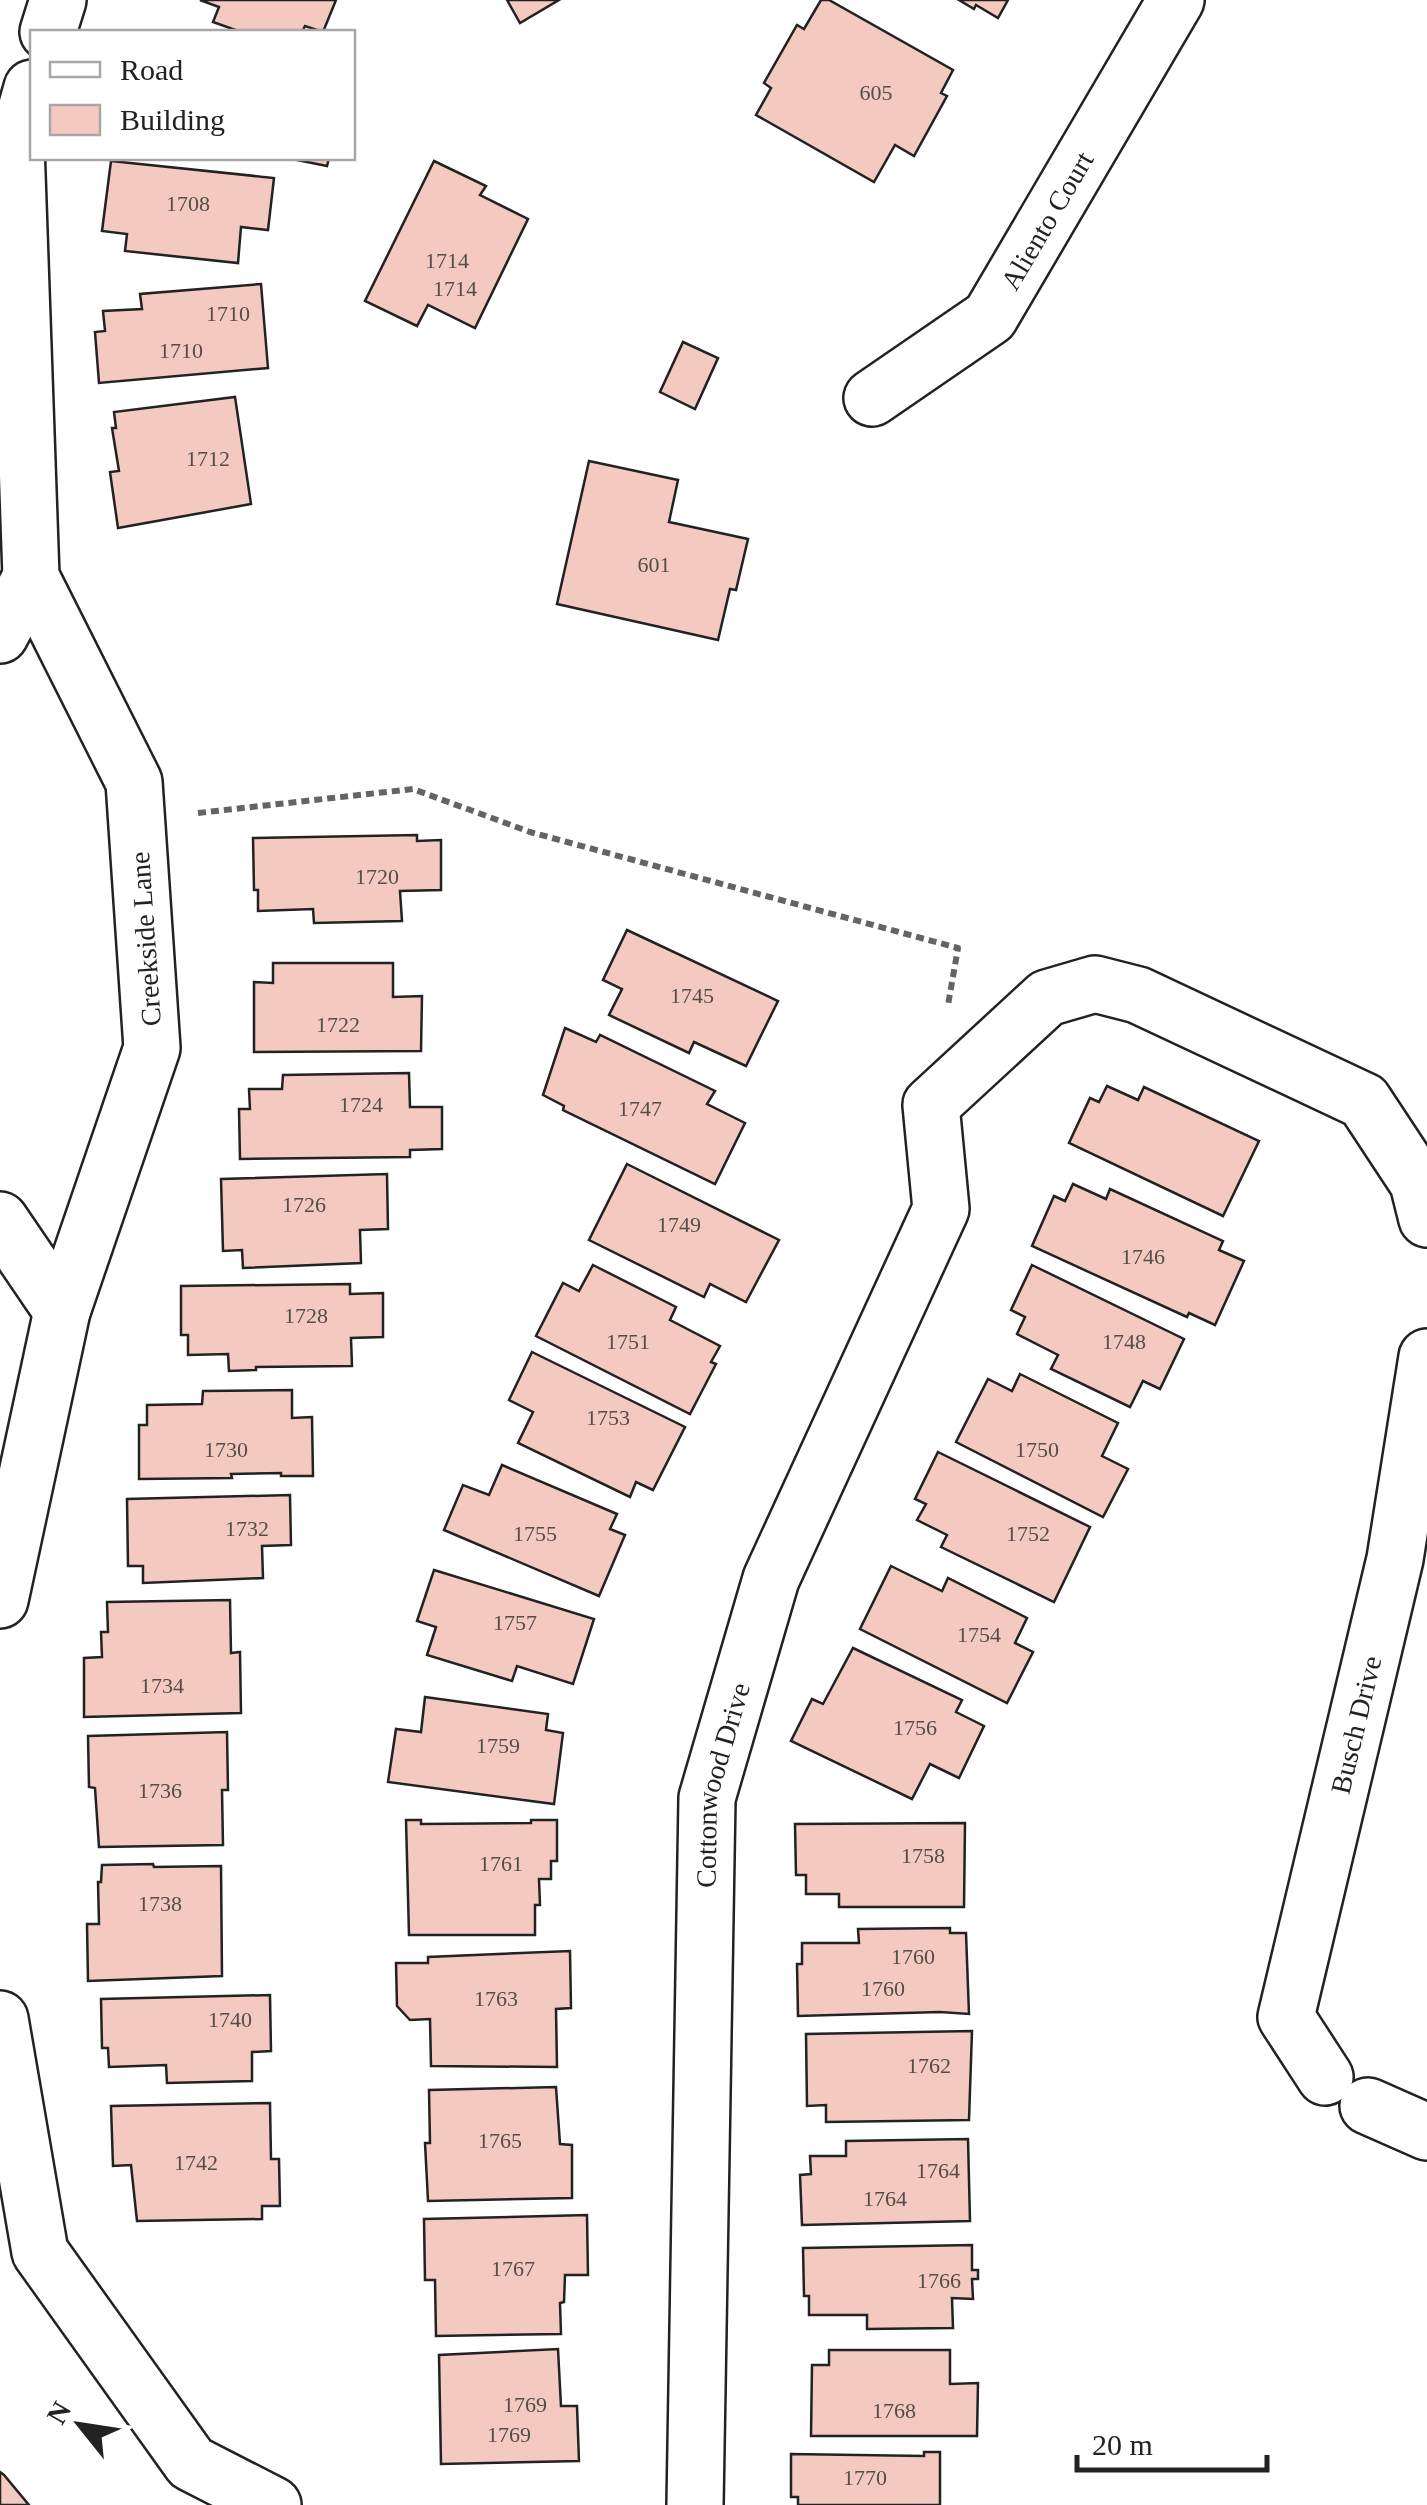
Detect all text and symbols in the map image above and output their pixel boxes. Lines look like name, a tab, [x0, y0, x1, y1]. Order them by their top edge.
legend	[30, 30, 355, 160]
text: Road	[120, 53, 183, 86]
house number: 605	[860, 80, 893, 105]
text: Building	[120, 103, 225, 136]
street label: Aliento Court	[995, 146, 1100, 295]
house number: 1708	[166, 191, 210, 216]
house number: 1714	[425, 248, 469, 273]
house number: 1714	[433, 276, 477, 301]
house number: 1710	[206, 301, 250, 326]
house number: 1710	[159, 338, 203, 363]
house number: 1712	[186, 446, 230, 471]
house number: 601	[638, 552, 671, 577]
street label: Creekside Lane	[124, 851, 167, 1027]
house number: 1720	[355, 864, 399, 889]
house number: 1745	[670, 983, 714, 1008]
house number: 1722	[316, 1012, 360, 1037]
house number: 1724	[339, 1092, 383, 1117]
house number: 1747	[618, 1096, 662, 1121]
house number: 1726	[282, 1192, 326, 1217]
house number: 1749	[657, 1212, 701, 1237]
house number: 1746	[1121, 1244, 1165, 1269]
house number: 1728	[284, 1303, 328, 1328]
house number: 1751	[606, 1329, 650, 1354]
house number: 1748	[1102, 1329, 1146, 1354]
house number: 1753	[586, 1405, 630, 1430]
house number: 1730	[204, 1437, 248, 1462]
house number: 1750	[1015, 1437, 1059, 1462]
house number: 1732	[225, 1516, 269, 1541]
house number: 1755	[513, 1521, 557, 1546]
house number: 1752	[1006, 1521, 1050, 1546]
house number: 1757	[493, 1610, 537, 1635]
house number: 1754	[957, 1622, 1001, 1647]
street label: Busch Drive	[1325, 1653, 1387, 1797]
house number: 1734	[140, 1673, 184, 1698]
street label: Cottonwood Drive	[690, 1679, 756, 1888]
house number: 1756	[893, 1715, 937, 1740]
house number: 1759	[476, 1733, 520, 1758]
house number: 1736	[138, 1778, 182, 1803]
house number: 1758	[901, 1843, 945, 1868]
house number: 1761	[479, 1851, 523, 1876]
house number: 1738	[138, 1891, 182, 1916]
house number: 1760	[891, 1944, 935, 1969]
house number: 1760	[861, 1976, 905, 2001]
house number: 1763	[474, 1986, 518, 2011]
house number: 1740	[208, 2007, 252, 2032]
house number: 1762	[907, 2053, 951, 2078]
house number: 1765	[478, 2128, 522, 2153]
house number: 1742	[174, 2150, 218, 2175]
house number: 1764	[916, 2158, 960, 2183]
house number: 1764	[863, 2186, 907, 2211]
house number: 1767	[491, 2256, 535, 2281]
house number: 1766	[917, 2268, 961, 2293]
north arrow	[30, 2375, 130, 2475]
house number: 1769	[503, 2392, 547, 2417]
text: N	[40, 2396, 77, 2429]
house number: 1768	[872, 2398, 916, 2423]
scale bar	[1077, 2410, 1267, 2472]
house number: 1769	[487, 2422, 531, 2447]
text: 20 m	[1092, 2428, 1153, 2461]
house number: 1770	[843, 2465, 887, 2490]

